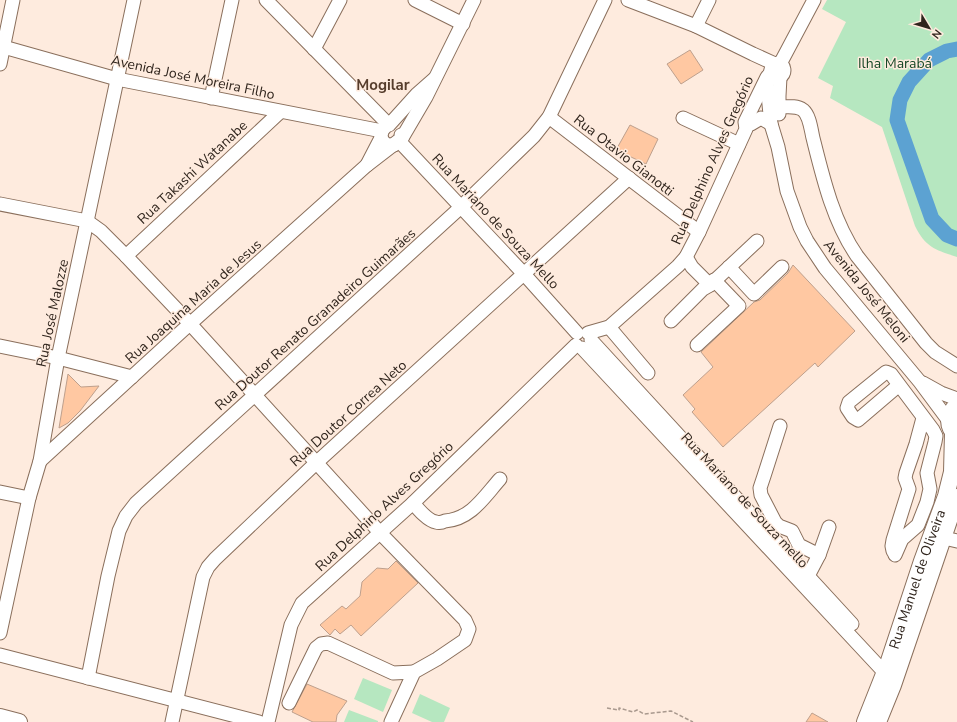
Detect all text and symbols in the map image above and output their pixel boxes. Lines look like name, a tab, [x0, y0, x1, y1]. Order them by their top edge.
north arrow	[909, 8, 949, 48]
text: N	[928, 26, 945, 42]
street label: Avenida José Moreira Filho	[109, 51, 277, 104]
park label: Ilha Marabá	[858, 54, 932, 73]
street label: Rua Delphino Alves Gregório	[667, 73, 758, 247]
district label: Mogilar	[356, 75, 410, 95]
street label: Rua Otavio Gianotti	[570, 110, 678, 201]
street label: Rua Takashi Watanabe	[133, 116, 252, 228]
street label: Rua Mariano de Souza Mello	[428, 149, 564, 293]
street label: Rua Doutor Renato Granadeiro Guimarães	[211, 224, 420, 415]
street label: Rua Joaquina Maria de Jesus	[121, 235, 266, 368]
street label: Avenida José Meloni	[819, 236, 914, 347]
street label: Rua José Malozze	[32, 257, 73, 369]
street label: Rua Doutor Correa Neto	[286, 356, 411, 471]
street label: Rua Mariano de Souza mello	[677, 428, 813, 572]
street label: Rua Delphino Alves Gregório	[311, 437, 458, 576]
street label: Rua Manuel de Oliveira	[885, 507, 950, 651]

